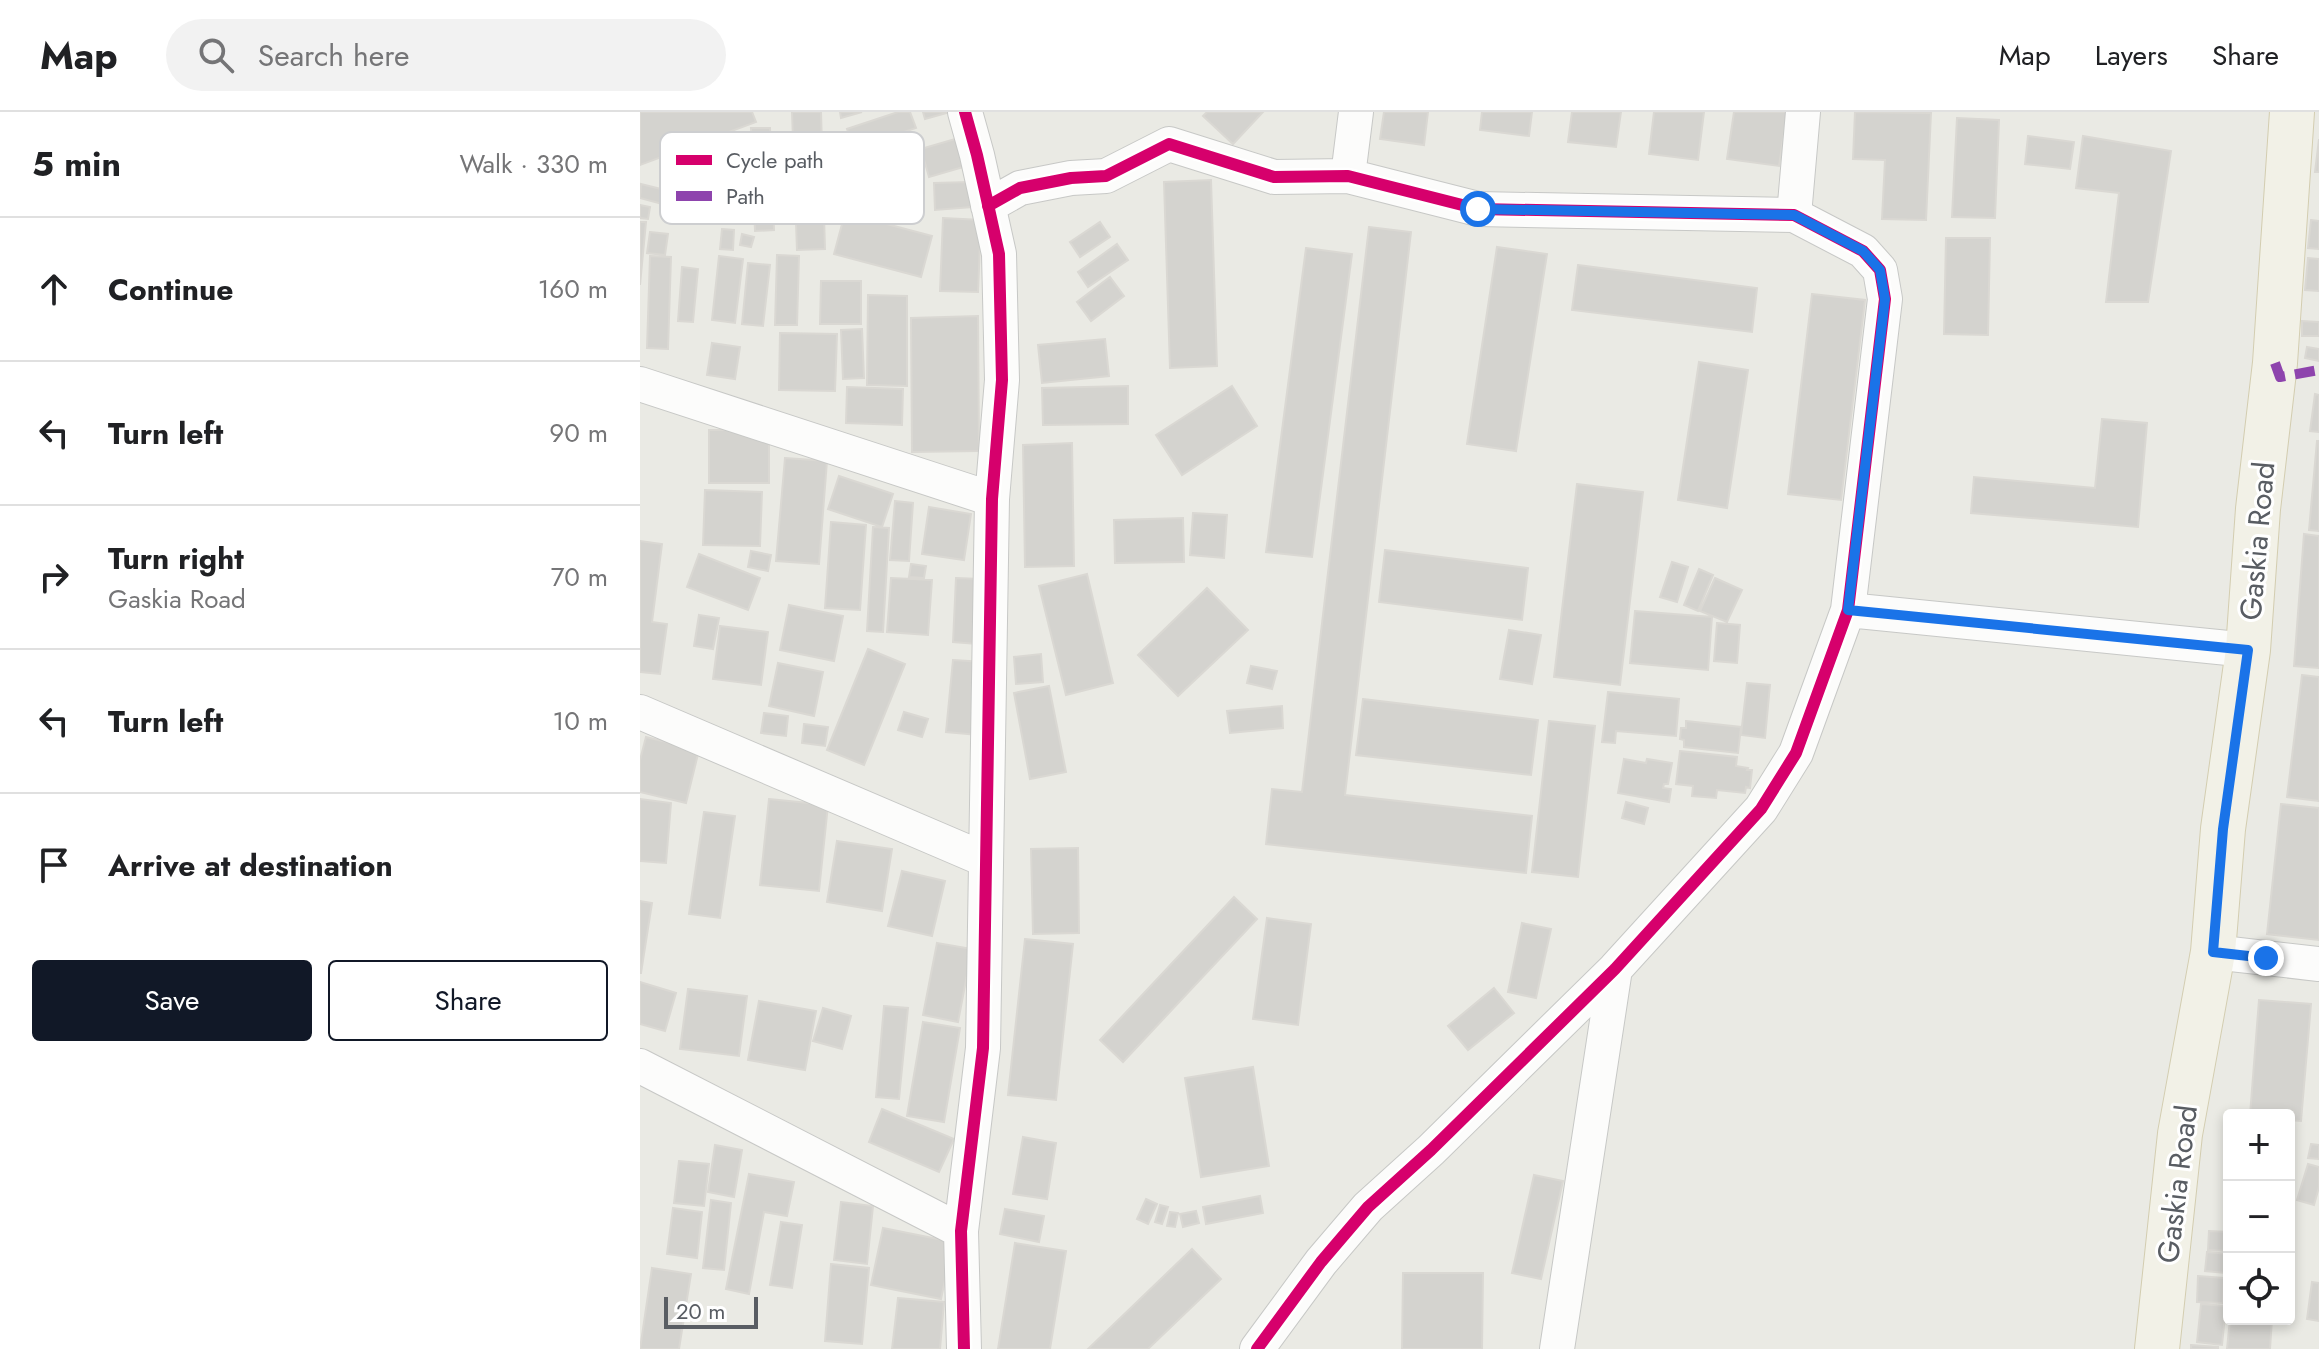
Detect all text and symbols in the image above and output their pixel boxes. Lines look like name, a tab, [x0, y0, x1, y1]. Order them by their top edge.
search box	[166, 19, 726, 91]
text: Map	[40, 28, 118, 83]
icon: search	[194, 33, 238, 77]
text: Search here	[258, 34, 410, 77]
text: Map	[1999, 35, 2051, 76]
text: Layers	[2095, 35, 2168, 76]
text: Share	[2212, 35, 2279, 76]
legend	[660, 132, 924, 224]
text: 5 min	[32, 140, 121, 189]
text: Cycle path	[726, 144, 824, 176]
text: Walk · 330 m	[459, 145, 608, 183]
text: Path	[726, 180, 765, 212]
route start	[1460, 191, 1496, 227]
icon: ahead	[32, 267, 76, 311]
text: Continue	[108, 268, 234, 311]
text: 160 m	[538, 270, 608, 308]
icon: left	[32, 411, 76, 455]
text: Turn left	[108, 412, 223, 455]
text: 90 m	[549, 414, 608, 452]
street label: Gaskia Road	[2229, 460, 2285, 622]
text: Turn right	[108, 537, 244, 580]
icon: right	[32, 555, 76, 599]
text: 70 m	[551, 558, 608, 596]
text: Gaskia Road	[108, 580, 246, 618]
icon: left	[32, 699, 76, 743]
text: Turn left	[108, 700, 223, 743]
text: 10 m	[553, 702, 608, 740]
icon: arrive	[32, 843, 76, 887]
text: Arrive at destination	[108, 844, 393, 887]
route end	[2248, 940, 2284, 976]
button: Save	[32, 960, 312, 1041]
button: Share	[328, 960, 608, 1041]
street label: Gaskia Road	[2146, 1103, 2208, 1265]
map controls	[2223, 1109, 2295, 1325]
button: +	[2223, 1109, 2295, 1181]
button: −	[2223, 1181, 2295, 1253]
button: locate	[2223, 1253, 2295, 1325]
scale bar	[664, 1293, 758, 1329]
text: 20 m	[676, 1295, 725, 1327]

